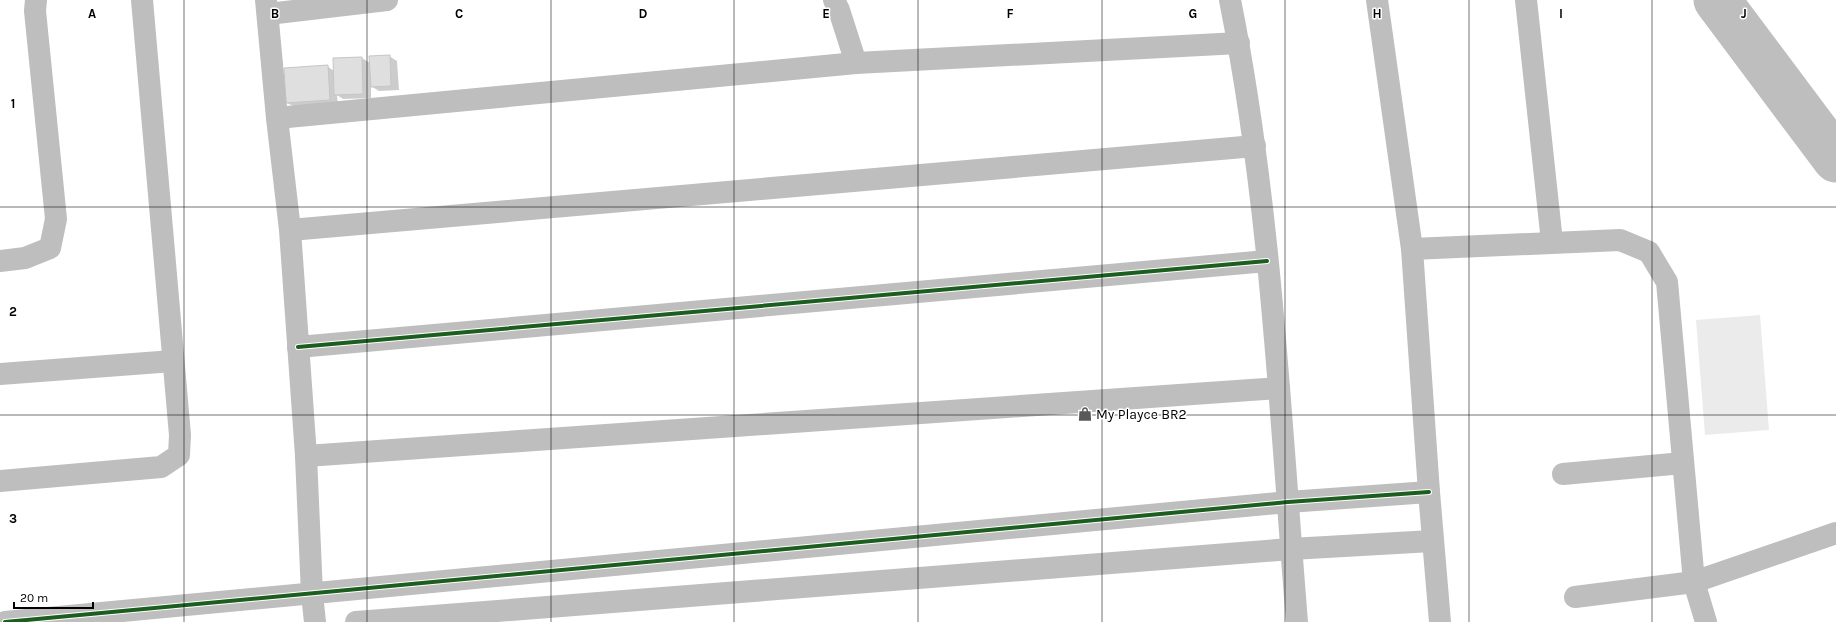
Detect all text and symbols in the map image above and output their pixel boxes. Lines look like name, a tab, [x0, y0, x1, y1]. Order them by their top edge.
text: A	[88, 6, 96, 21]
text: B	[271, 6, 279, 21]
text: C	[455, 6, 463, 21]
text: D	[639, 6, 648, 21]
text: E	[822, 6, 830, 21]
text: F	[1006, 6, 1014, 21]
text: G	[1189, 6, 1197, 21]
text: H	[1372, 6, 1382, 21]
text: I	[1559, 6, 1563, 21]
text: J	[1741, 6, 1747, 21]
text: 1	[11, 96, 15, 111]
text: 2	[9, 304, 17, 319]
shop icon: My Playce BR2	[1077, 406, 1093, 422]
place label: My Playce BR2	[1096, 406, 1187, 423]
text: 3	[9, 511, 17, 526]
scale bar	[14, 584, 93, 610]
text: 20 m	[20, 591, 48, 605]

